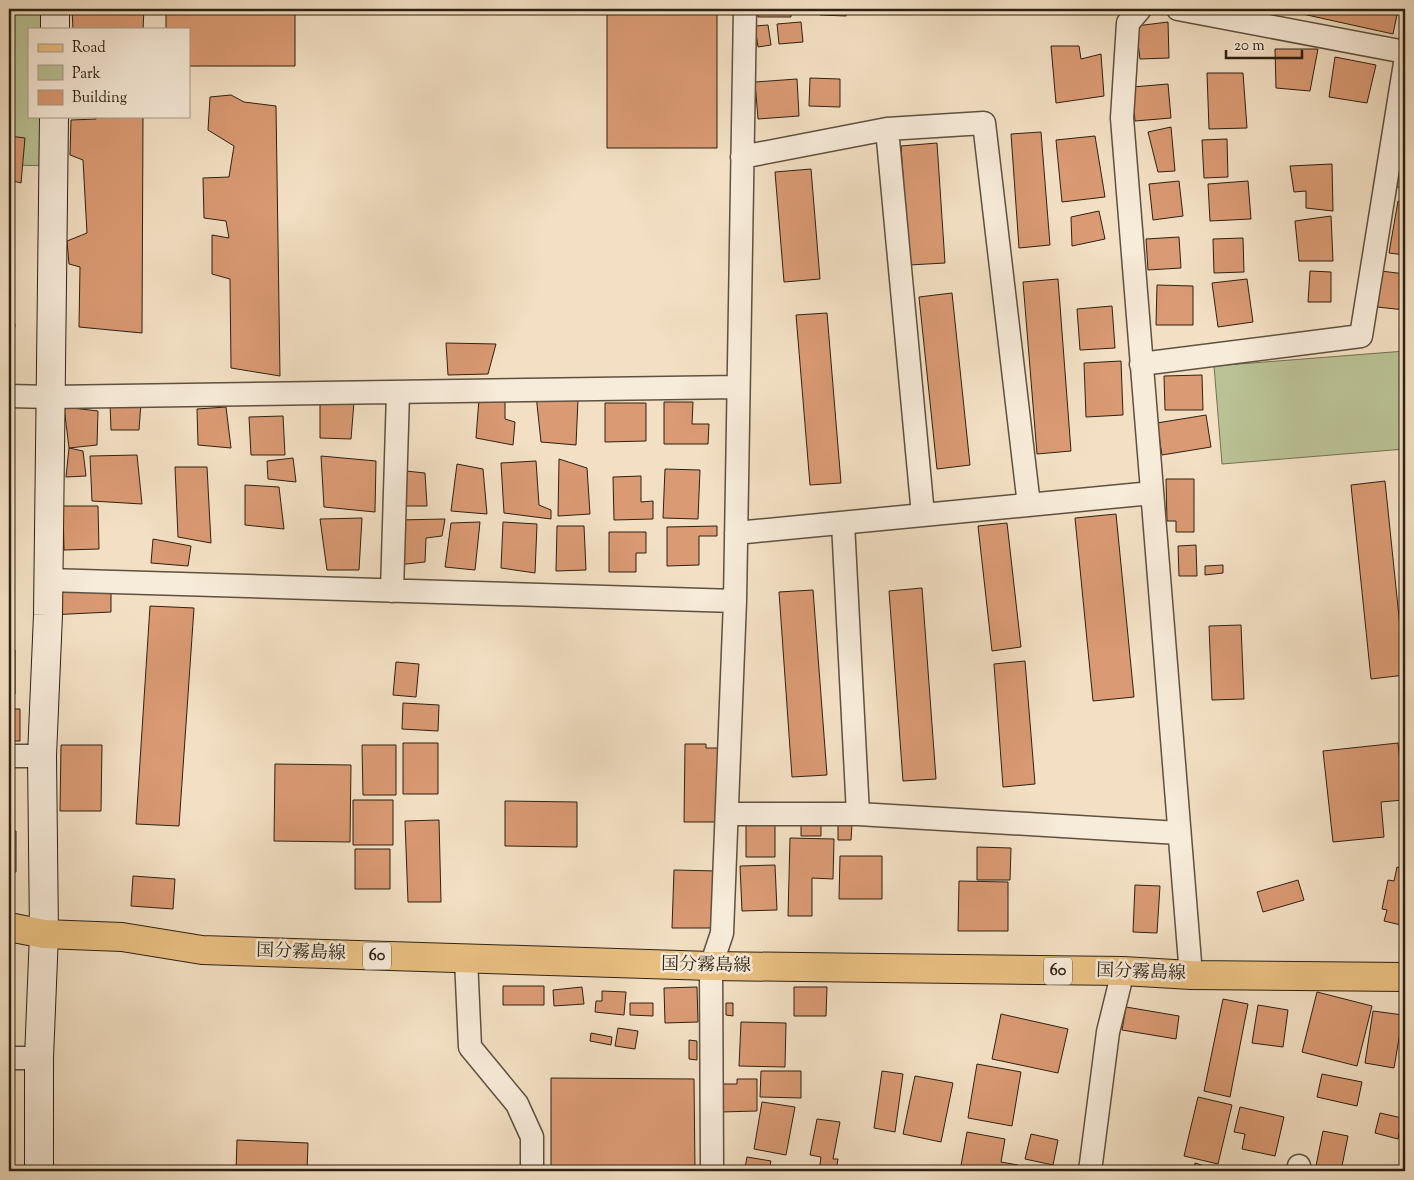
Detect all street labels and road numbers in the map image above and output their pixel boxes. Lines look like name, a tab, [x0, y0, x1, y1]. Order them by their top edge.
street label: 国分霧島線	[256, 938, 346, 968]
road number: 60	[363, 942, 391, 969]
street label: 国分霧島線	[661, 952, 751, 980]
road number: 60	[1044, 958, 1072, 984]
street label: 国分霧島線	[1096, 958, 1186, 988]

